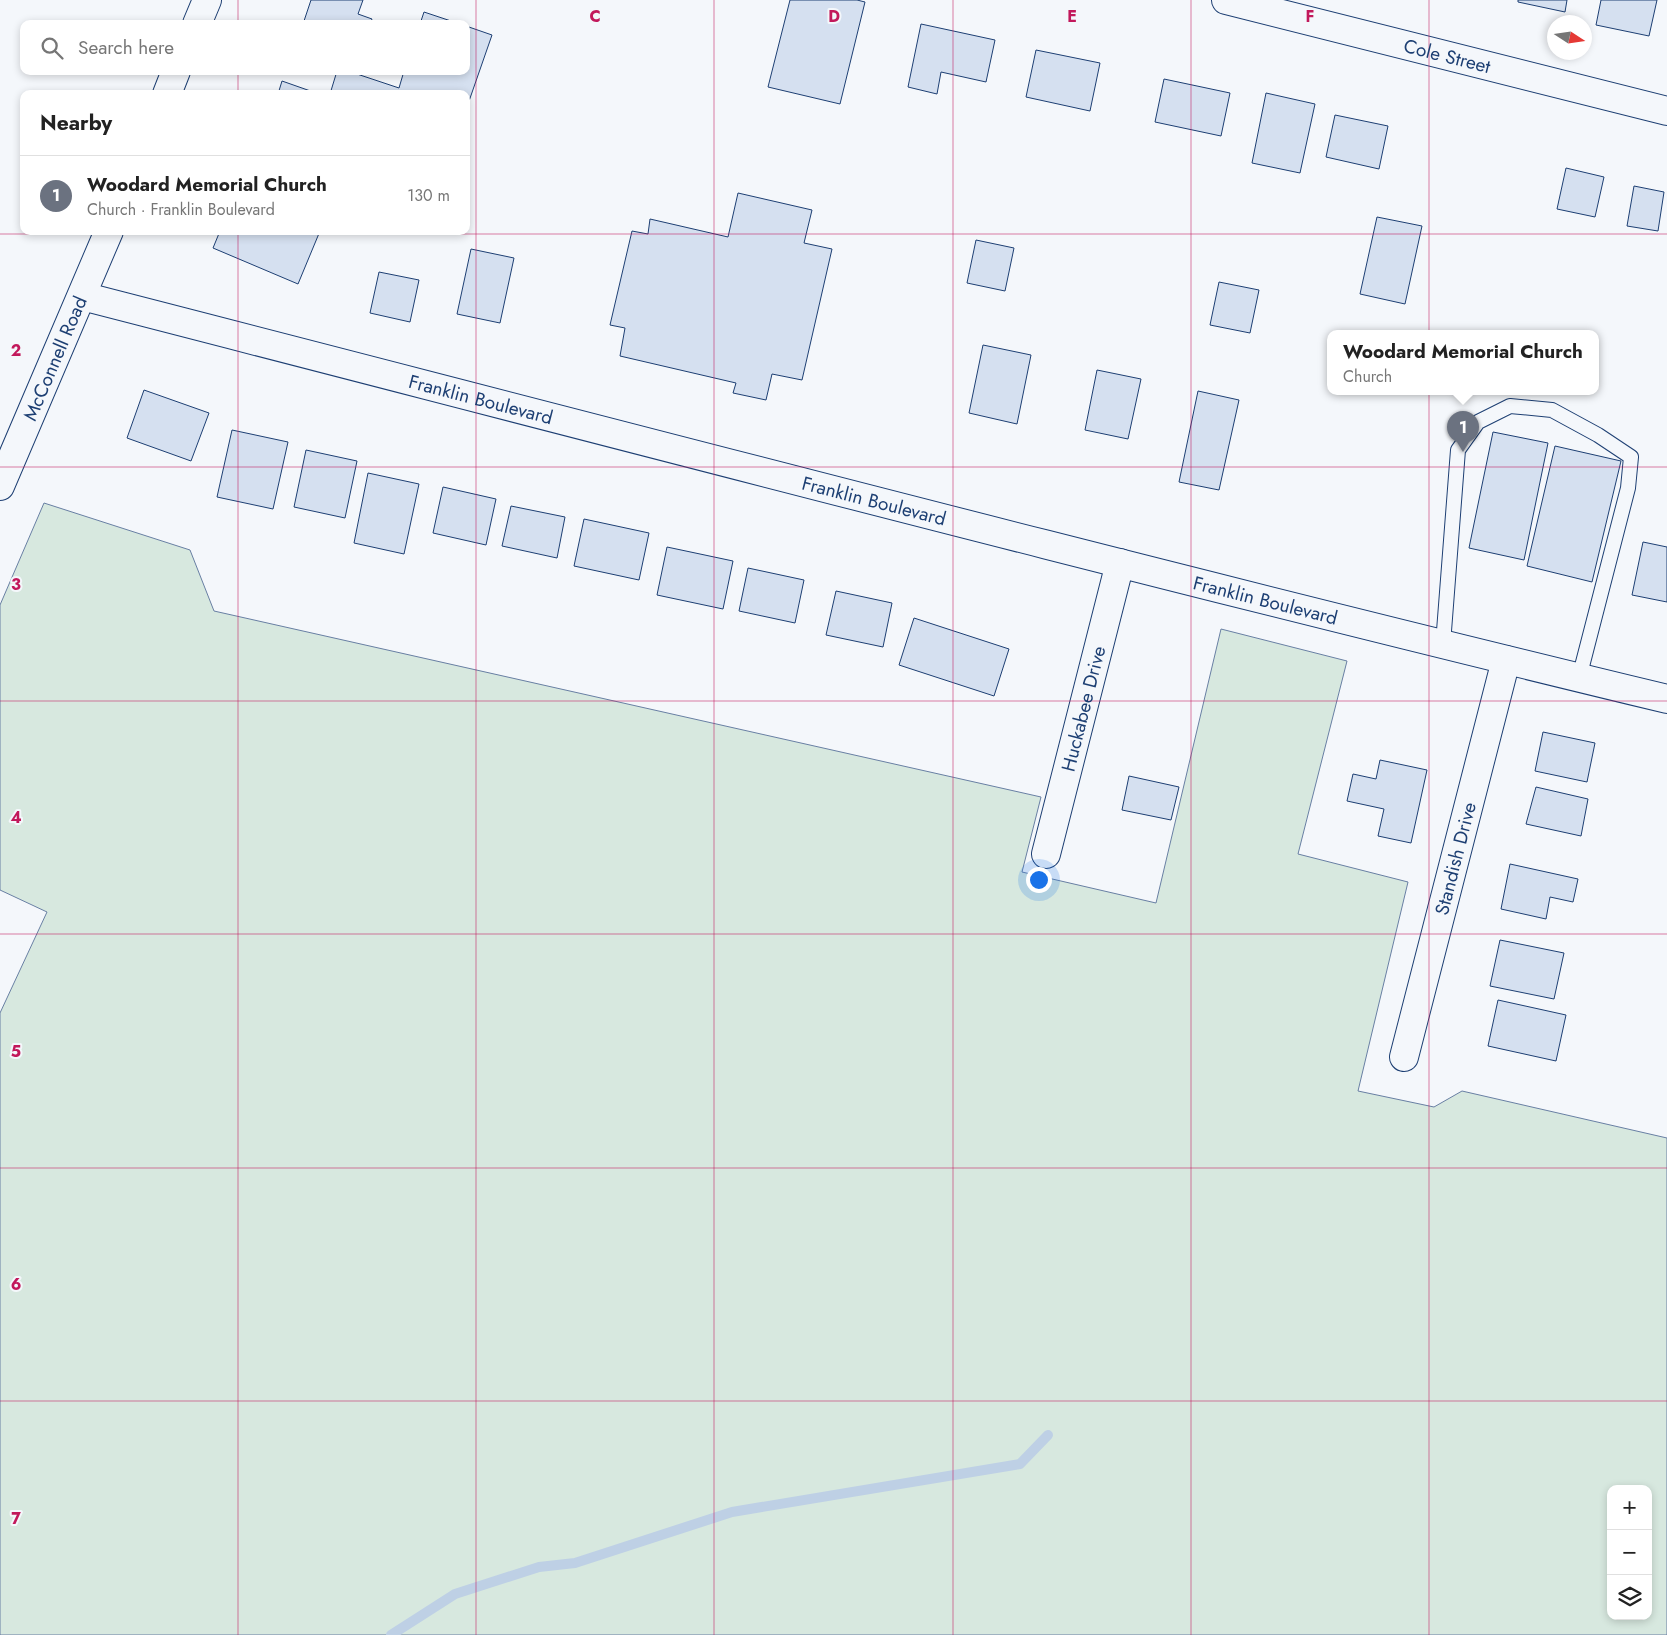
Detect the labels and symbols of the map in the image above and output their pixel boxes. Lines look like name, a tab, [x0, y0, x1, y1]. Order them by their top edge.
text: C	[589, 5, 601, 28]
text: D	[828, 5, 840, 28]
text: E	[1067, 5, 1077, 28]
text: F	[1306, 5, 1314, 28]
north arrow	[1547, 15, 1592, 60]
street label: Cole Street	[1401, 32, 1494, 80]
street label: McConnell Road	[17, 292, 94, 425]
text: 2	[11, 339, 21, 362]
street label: Franklin Boulevard	[406, 368, 556, 431]
pin: 1	[1447, 411, 1479, 452]
street label: Franklin Boulevard	[799, 470, 949, 532]
street label: Franklin Boulevard	[1190, 569, 1340, 632]
text: 3	[11, 573, 21, 596]
street label: Huckabee Drive	[1055, 643, 1112, 774]
street label: Standish Drive	[1428, 799, 1483, 918]
text: 4	[10, 806, 22, 829]
your location	[1026, 867, 1052, 893]
text: 5	[11, 1040, 21, 1063]
text: 6	[11, 1273, 21, 1296]
text: 7	[11, 1507, 21, 1530]

